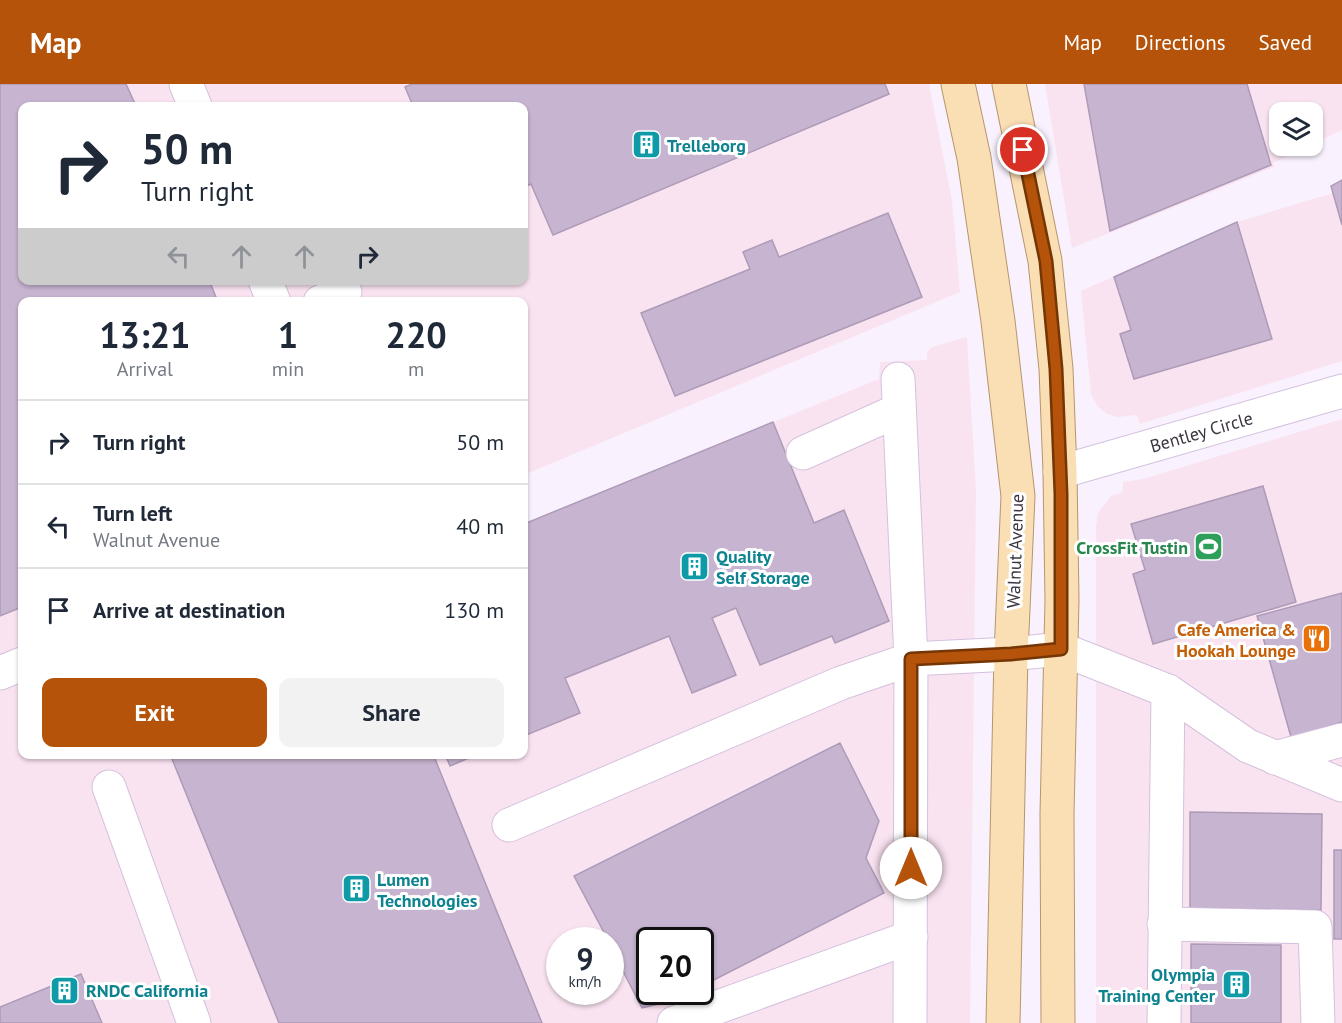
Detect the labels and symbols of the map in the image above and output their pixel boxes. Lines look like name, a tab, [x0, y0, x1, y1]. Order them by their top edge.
pin	[997, 124, 1048, 175]
building icon: Trelleborg	[630, 129, 662, 161]
place label: Trelleborg	[667, 134, 746, 157]
street label: Bentley Circle	[1147, 406, 1255, 457]
street label: Walnut Avenue	[1002, 493, 1028, 609]
sports icon: CrossFit Tustin	[1193, 531, 1225, 563]
place label: CrossFit Tustin	[1076, 536, 1188, 559]
place label: Quality Self Storage	[716, 545, 810, 589]
building icon: Quality Self Storage	[679, 550, 711, 582]
place label: Cafe America & Hookah Lounge	[1176, 618, 1296, 662]
restaurant icon: Cafe America & Hookah Lounge	[1301, 623, 1333, 655]
position arrow	[879, 836, 943, 900]
place label: Lumen Technologies	[377, 868, 478, 912]
building icon: Lumen Technologies	[340, 873, 372, 905]
speed limit sign: 20	[636, 927, 714, 1005]
place label: Olympia Training Center	[1098, 963, 1216, 1007]
building icon: Olympia Training Center	[1220, 968, 1252, 1000]
building icon: RNDC California	[49, 974, 81, 1006]
place label: RNDC California	[86, 979, 208, 1002]

